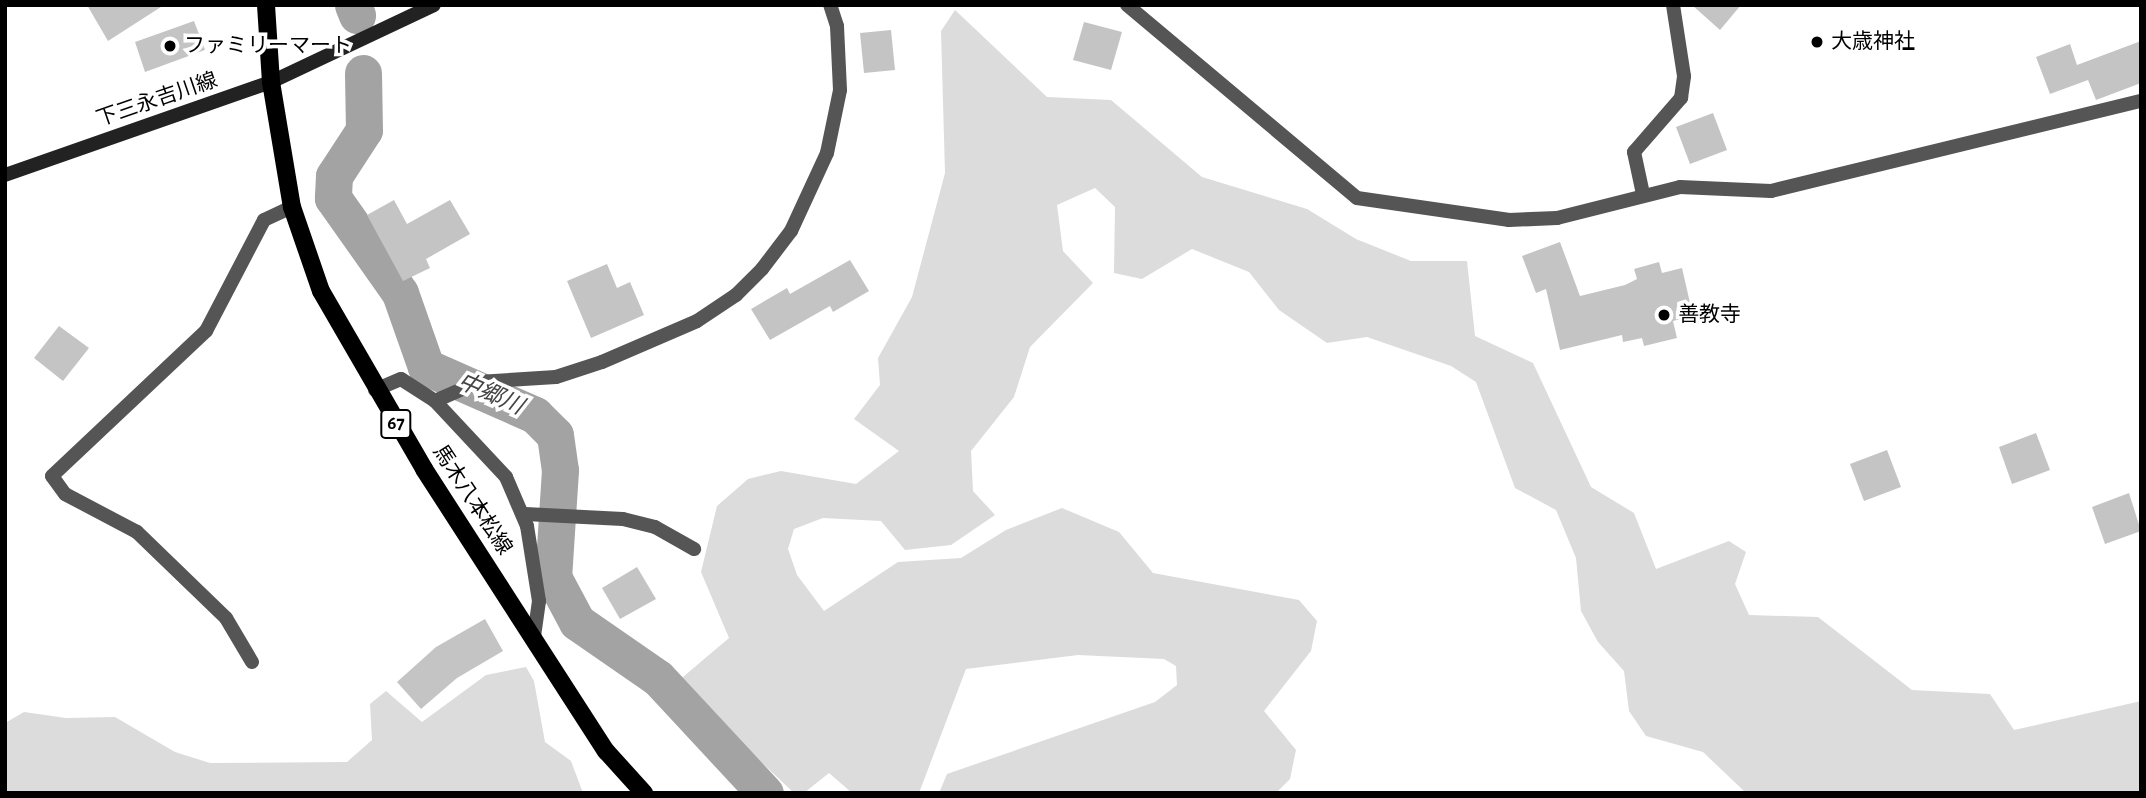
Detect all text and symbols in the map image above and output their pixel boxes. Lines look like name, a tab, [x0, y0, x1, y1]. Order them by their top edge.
place label: 大歳神社	[1831, 29, 1915, 55]
place label: ファミリーマート	[184, 33, 352, 59]
marker: 大歳神社	[1809, 34, 1825, 50]
marker: ファミリーマート	[162, 38, 178, 54]
street label: 下三永吉川線	[93, 68, 221, 132]
place label: 善教寺	[1678, 302, 1741, 328]
marker: 善教寺	[1656, 307, 1672, 323]
water label: 中郷川	[453, 368, 527, 422]
road number: 67	[380, 408, 412, 440]
street label: 馬木八本松線	[427, 440, 517, 560]

